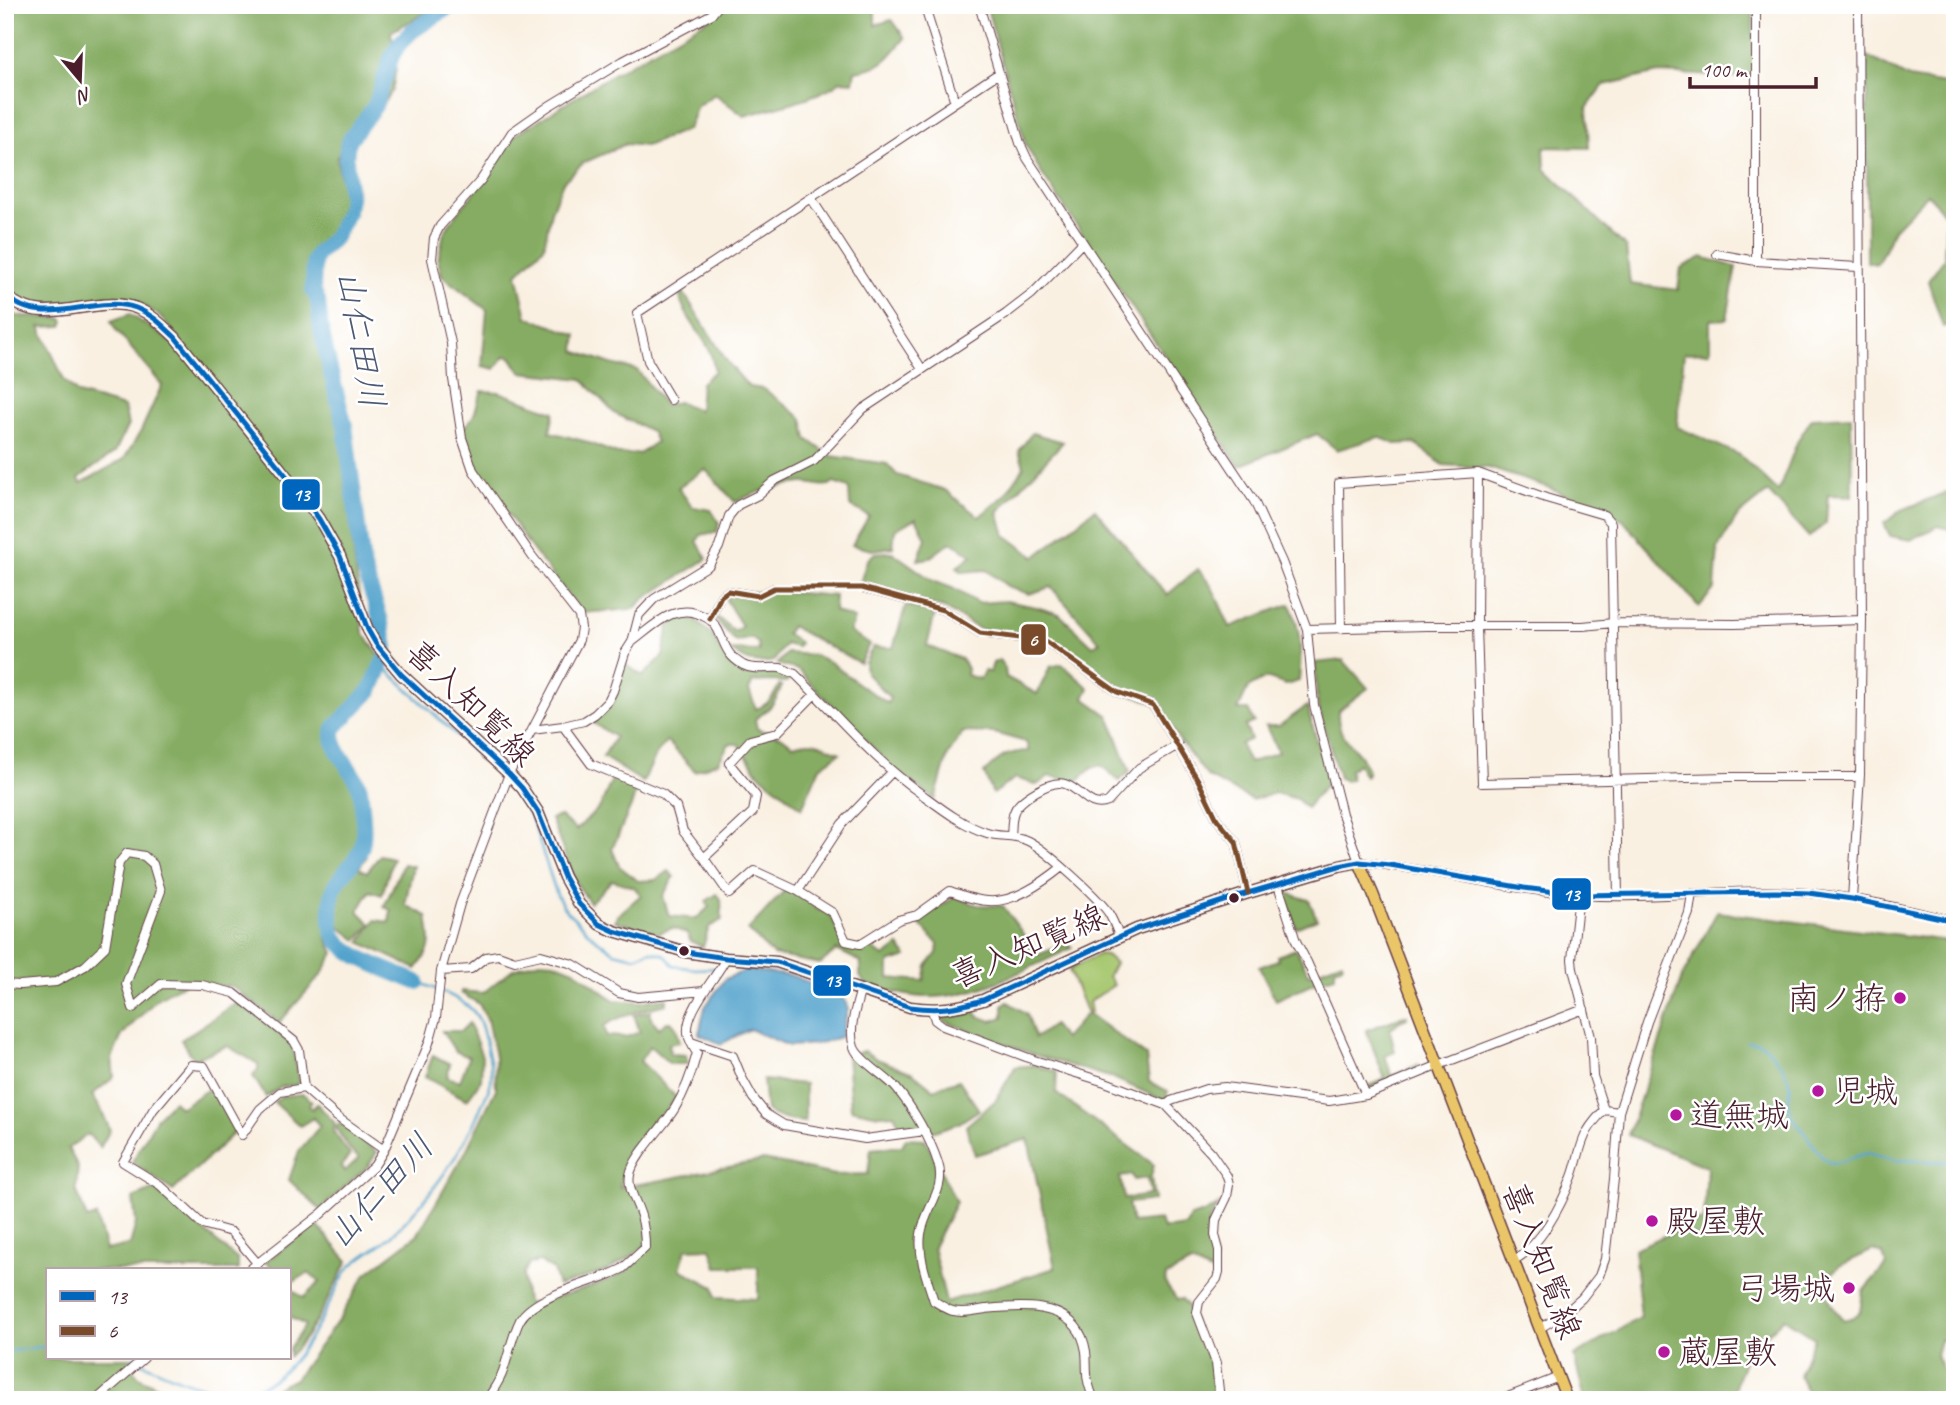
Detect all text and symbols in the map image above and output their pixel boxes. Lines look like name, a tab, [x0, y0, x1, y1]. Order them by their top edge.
north arrow	[46, 46, 116, 116]
scale bar	[1690, 46, 1816, 90]
text: 100 m	[1701, 57, 1748, 83]
text: N	[73, 82, 95, 109]
water label: 山仁田川	[327, 266, 395, 412]
line badge: 13	[281, 478, 321, 511]
text: 13	[292, 483, 312, 507]
line badge: 6	[1020, 623, 1047, 656]
text: 6	[1029, 628, 1040, 652]
street label: 喜入知覧線	[397, 631, 545, 775]
line badge: 13	[1551, 877, 1592, 911]
text: 13	[1562, 883, 1582, 907]
unlabelled marker	[1227, 891, 1241, 905]
street label: 喜入知覧線	[944, 894, 1112, 998]
unlabelled marker	[677, 944, 691, 958]
line badge: 13	[812, 964, 852, 997]
text: 13	[823, 969, 843, 993]
place label: 南ノ拵	[1787, 977, 1886, 1019]
marker: 南ノ拵	[1892, 990, 1908, 1006]
place label: 児城	[1832, 1070, 1898, 1112]
marker: 児城	[1810, 1083, 1826, 1099]
place label: 道無城	[1690, 1094, 1789, 1136]
marker: 道無城	[1668, 1107, 1684, 1123]
water label: 山仁田川	[316, 1124, 444, 1258]
street label: 喜入知覧線	[1493, 1175, 1591, 1345]
place label: 殿屋敷	[1666, 1200, 1765, 1242]
marker: 殿屋敷	[1644, 1213, 1660, 1229]
place label: 弓場城	[1736, 1267, 1835, 1309]
legend	[46, 1268, 290, 1360]
marker: 弓場城	[1841, 1280, 1857, 1296]
text: 13	[108, 1284, 128, 1310]
text: 6	[108, 1318, 118, 1344]
place label: 蔵屋敷	[1678, 1331, 1777, 1373]
marker: 蔵屋敷	[1656, 1344, 1672, 1360]

